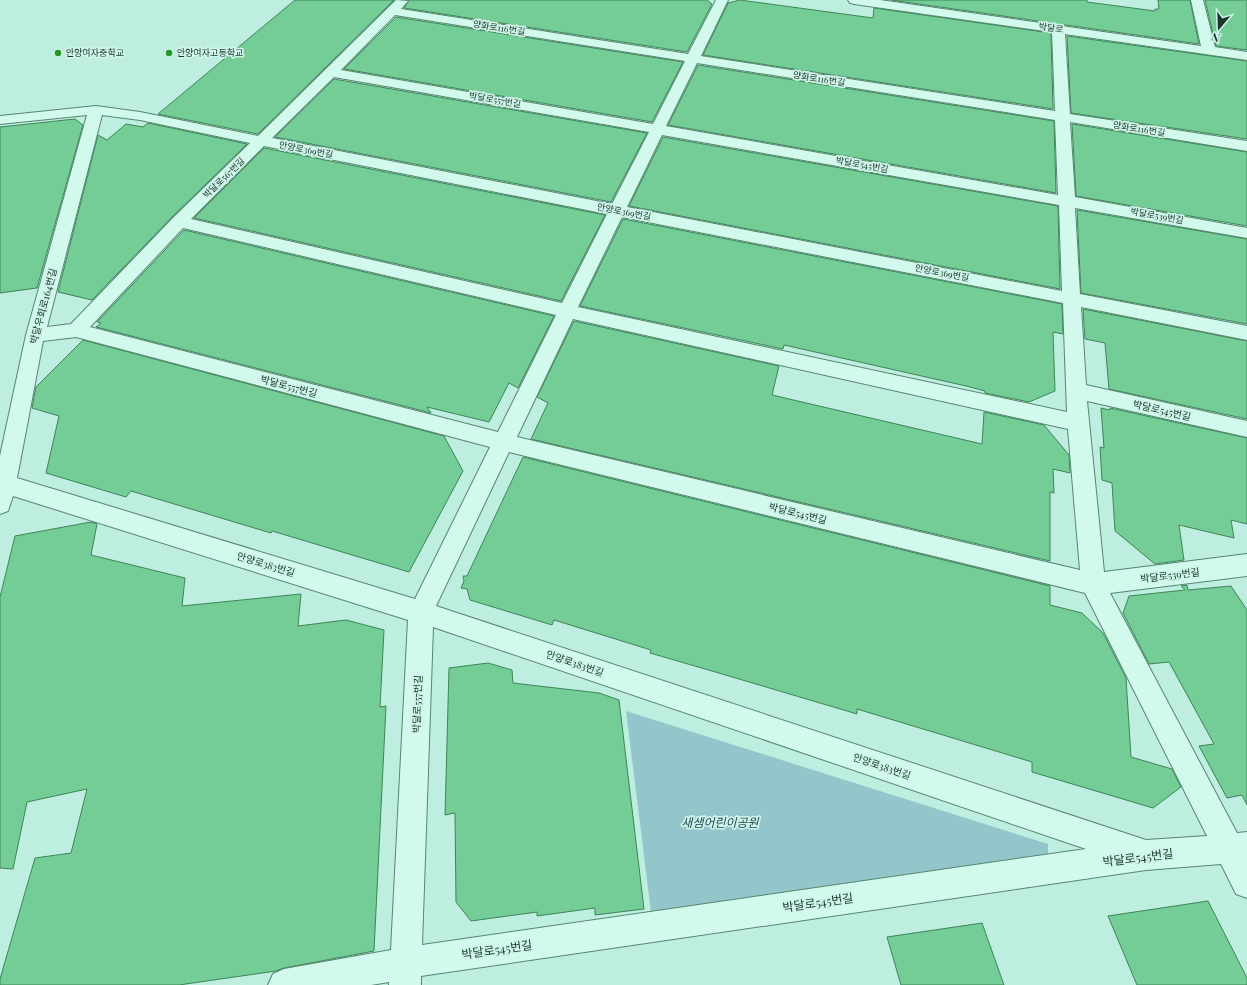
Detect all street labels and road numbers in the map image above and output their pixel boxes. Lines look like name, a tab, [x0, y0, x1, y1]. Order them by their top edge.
street label: 양화로116번길	[472, 17, 526, 37]
street label: 박달로	[1038, 19, 1064, 35]
street label: 양화로116번길	[792, 68, 846, 88]
street label: 박달로557번길	[468, 89, 522, 109]
street label: 양화로116번길	[1112, 118, 1166, 138]
street label: 안양로369번길	[278, 138, 334, 160]
street label: 박달로545번길	[835, 153, 889, 175]
street label: 박달로567번길	[200, 154, 247, 200]
street label: 안양로369번길	[596, 200, 652, 222]
street label: 박달로539번길	[1130, 204, 1185, 226]
street label: 안양로369번길	[914, 261, 970, 283]
street label: 박달우회로164번길	[26, 266, 60, 346]
street label: 박달로557번길	[259, 372, 319, 400]
street label: 박달로545번길	[1132, 397, 1192, 423]
street label: 박달로545번길	[768, 499, 828, 527]
street label: 안양로383번길	[235, 549, 297, 579]
street label: 박달로539번길	[1139, 564, 1201, 586]
street label: 안양로383번길	[544, 647, 606, 679]
street label: 박달로557번길	[409, 675, 425, 733]
street label: 안양로383번길	[851, 750, 913, 782]
street label: 박달로545번길	[1102, 845, 1174, 869]
street label: 박달로545번길	[782, 889, 854, 915]
street label: 박달로545번길	[461, 936, 533, 962]

